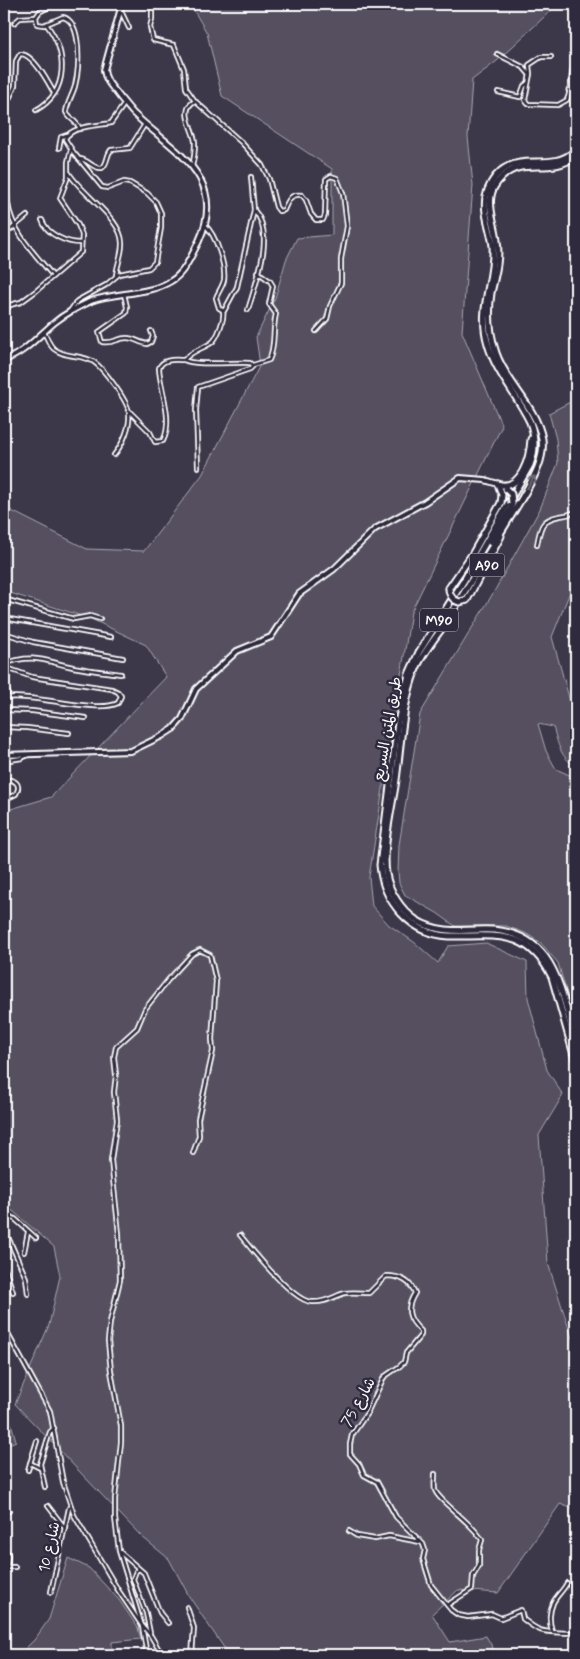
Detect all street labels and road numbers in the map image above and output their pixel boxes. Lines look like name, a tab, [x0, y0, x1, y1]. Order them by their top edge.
road number: A90	[470, 554, 504, 576]
road number: M90	[420, 608, 458, 632]
street label: طريق المتن السريع	[369, 675, 407, 783]
street label: شارع 75	[337, 1374, 381, 1431]
street label: شارع 10	[34, 1520, 66, 1575]

